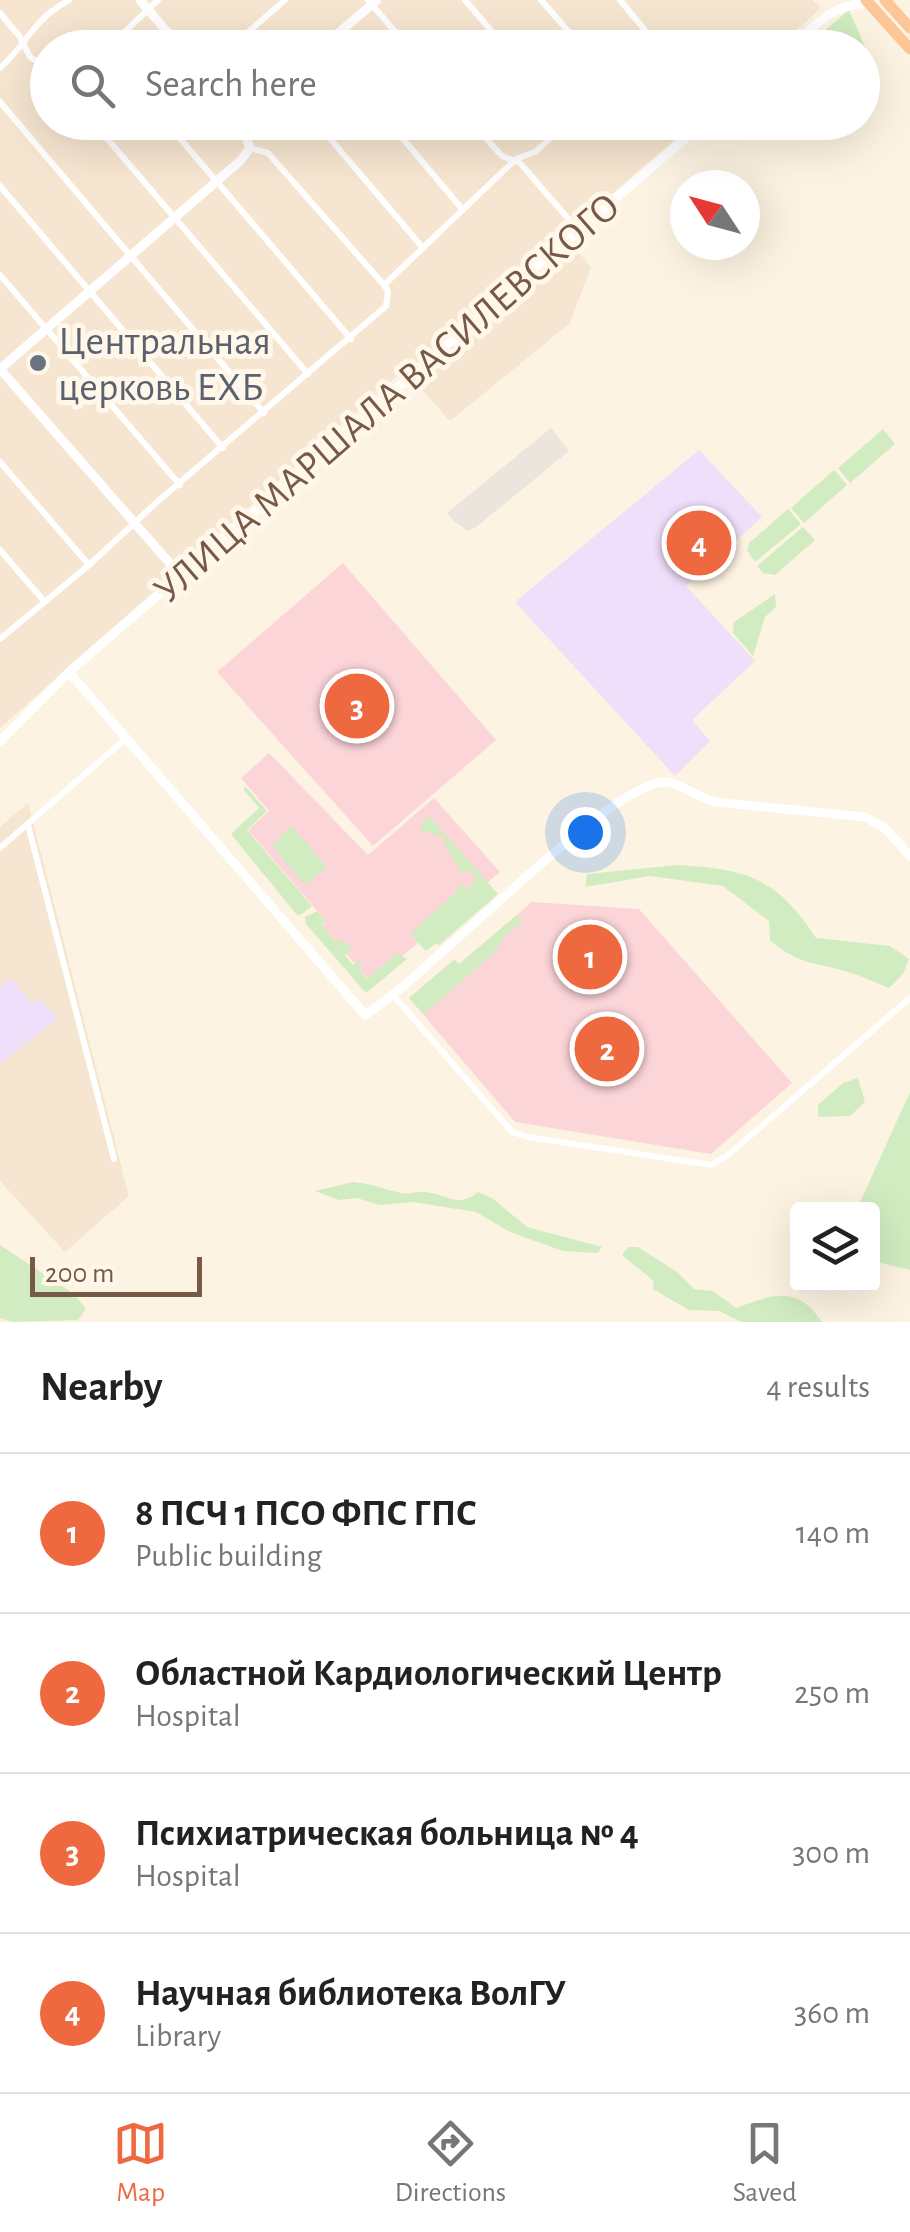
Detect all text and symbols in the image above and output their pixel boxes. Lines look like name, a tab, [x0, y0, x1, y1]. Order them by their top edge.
search box	[30, 30, 880, 140]
icon: search	[65, 58, 120, 113]
text: Search here	[145, 66, 317, 104]
north arrow	[670, 170, 760, 260]
street label: УЛИЦА МАРШАЛА ВАСИЛЕВСКОГО	[147, 186, 628, 611]
place label: Центральная церковь ЕХБ	[58, 322, 271, 408]
marker: Центральная церковь ЕХБ	[27, 352, 49, 374]
pin: 4	[666, 506, 732, 580]
pin: 3	[324, 668, 390, 744]
your location	[560, 807, 611, 858]
pin: 1	[558, 920, 622, 994]
pin: 2	[574, 1012, 640, 1086]
map controls	[790, 1202, 880, 1292]
button: layers	[790, 1202, 880, 1292]
scale bar	[30, 1252, 202, 1296]
text: 200 m	[45, 1260, 114, 1288]
text: Nearby	[40, 1366, 163, 1408]
text: 4 results	[766, 1371, 870, 1403]
text: 8 ПСЧ 1 ПСО ФПС ГПС	[135, 1495, 477, 1533]
text: 1	[67, 1517, 78, 1549]
text: 140 m	[796, 1517, 870, 1549]
text: Public building	[135, 1540, 322, 1572]
text: Областной Кардиологический Центр	[135, 1655, 722, 1693]
text: 2	[65, 1677, 80, 1709]
text: 250 m	[794, 1677, 870, 1709]
text: Hospital	[135, 1700, 241, 1732]
text: Психиатрическая больница № 4	[135, 1815, 639, 1853]
text: 3	[66, 1837, 79, 1869]
text: 300 m	[792, 1837, 870, 1869]
text: Hospital	[135, 1860, 241, 1892]
text: Научная библиотека ВолГУ	[135, 1975, 566, 2013]
text: 4	[64, 1997, 81, 2029]
text: 360 m	[794, 1997, 870, 2029]
text: Library	[135, 2020, 221, 2052]
tab: Map	[113, 2116, 168, 2210]
tab: Directions	[395, 2116, 506, 2210]
tab: Saved	[733, 2116, 797, 2210]

